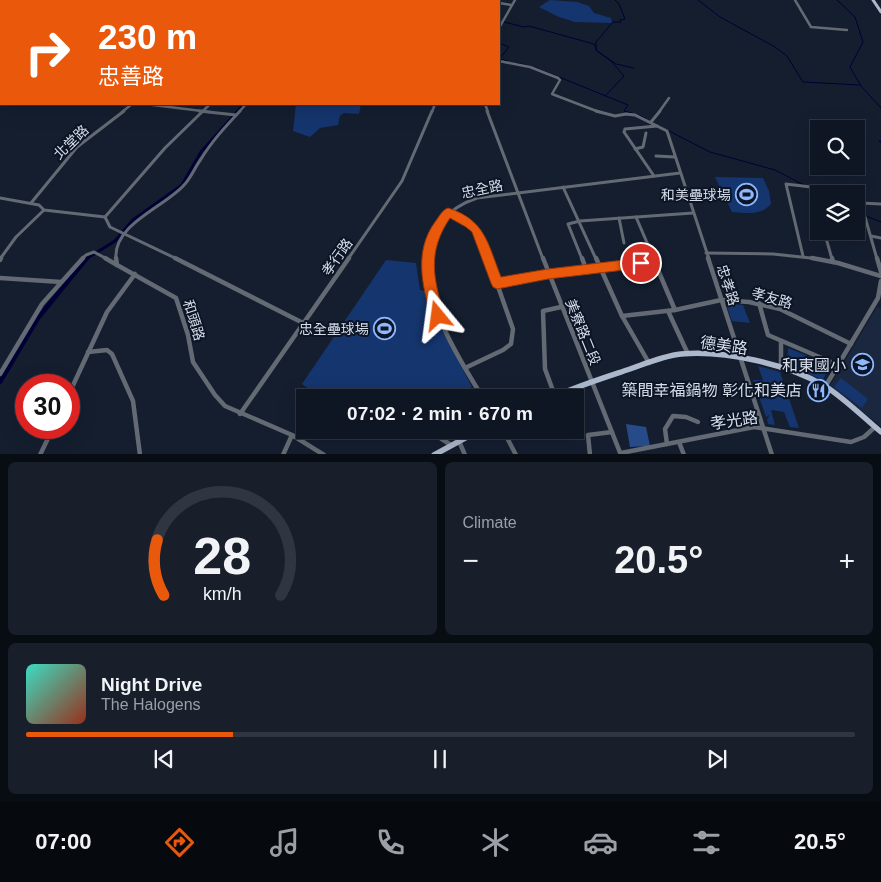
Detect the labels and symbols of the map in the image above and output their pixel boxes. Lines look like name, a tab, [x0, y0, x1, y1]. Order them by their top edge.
street label: 北堂路	[50, 122, 92, 162]
street label: 忠全路	[460, 177, 504, 201]
sports icon: 和美壘球場	[735, 183, 759, 207]
place label: 和美壘球場	[661, 187, 731, 203]
street label: 孝行路	[318, 235, 356, 279]
pin	[620, 242, 662, 284]
street label: 忠孝路	[714, 263, 742, 307]
street label: 孝友路	[750, 285, 794, 311]
position arrow	[411, 289, 463, 341]
street label: 美寮路二段	[562, 297, 604, 367]
street label: 和頭路	[180, 298, 208, 342]
sports icon: 忠全壘球場	[373, 317, 397, 341]
place label: 忠全壘球場	[299, 321, 369, 337]
street label: 德美路	[699, 334, 749, 357]
school or university icon: 和東國小	[850, 353, 874, 377]
place label: 和東國小	[782, 357, 846, 374]
speed limit sign: 30	[15, 374, 80, 439]
restaurant icon: 築間幸福鍋物 彰化和美店	[806, 378, 830, 402]
place label: 築間幸福鍋物 彰化和美店	[622, 381, 802, 399]
street label: 孝光路	[709, 409, 759, 432]

